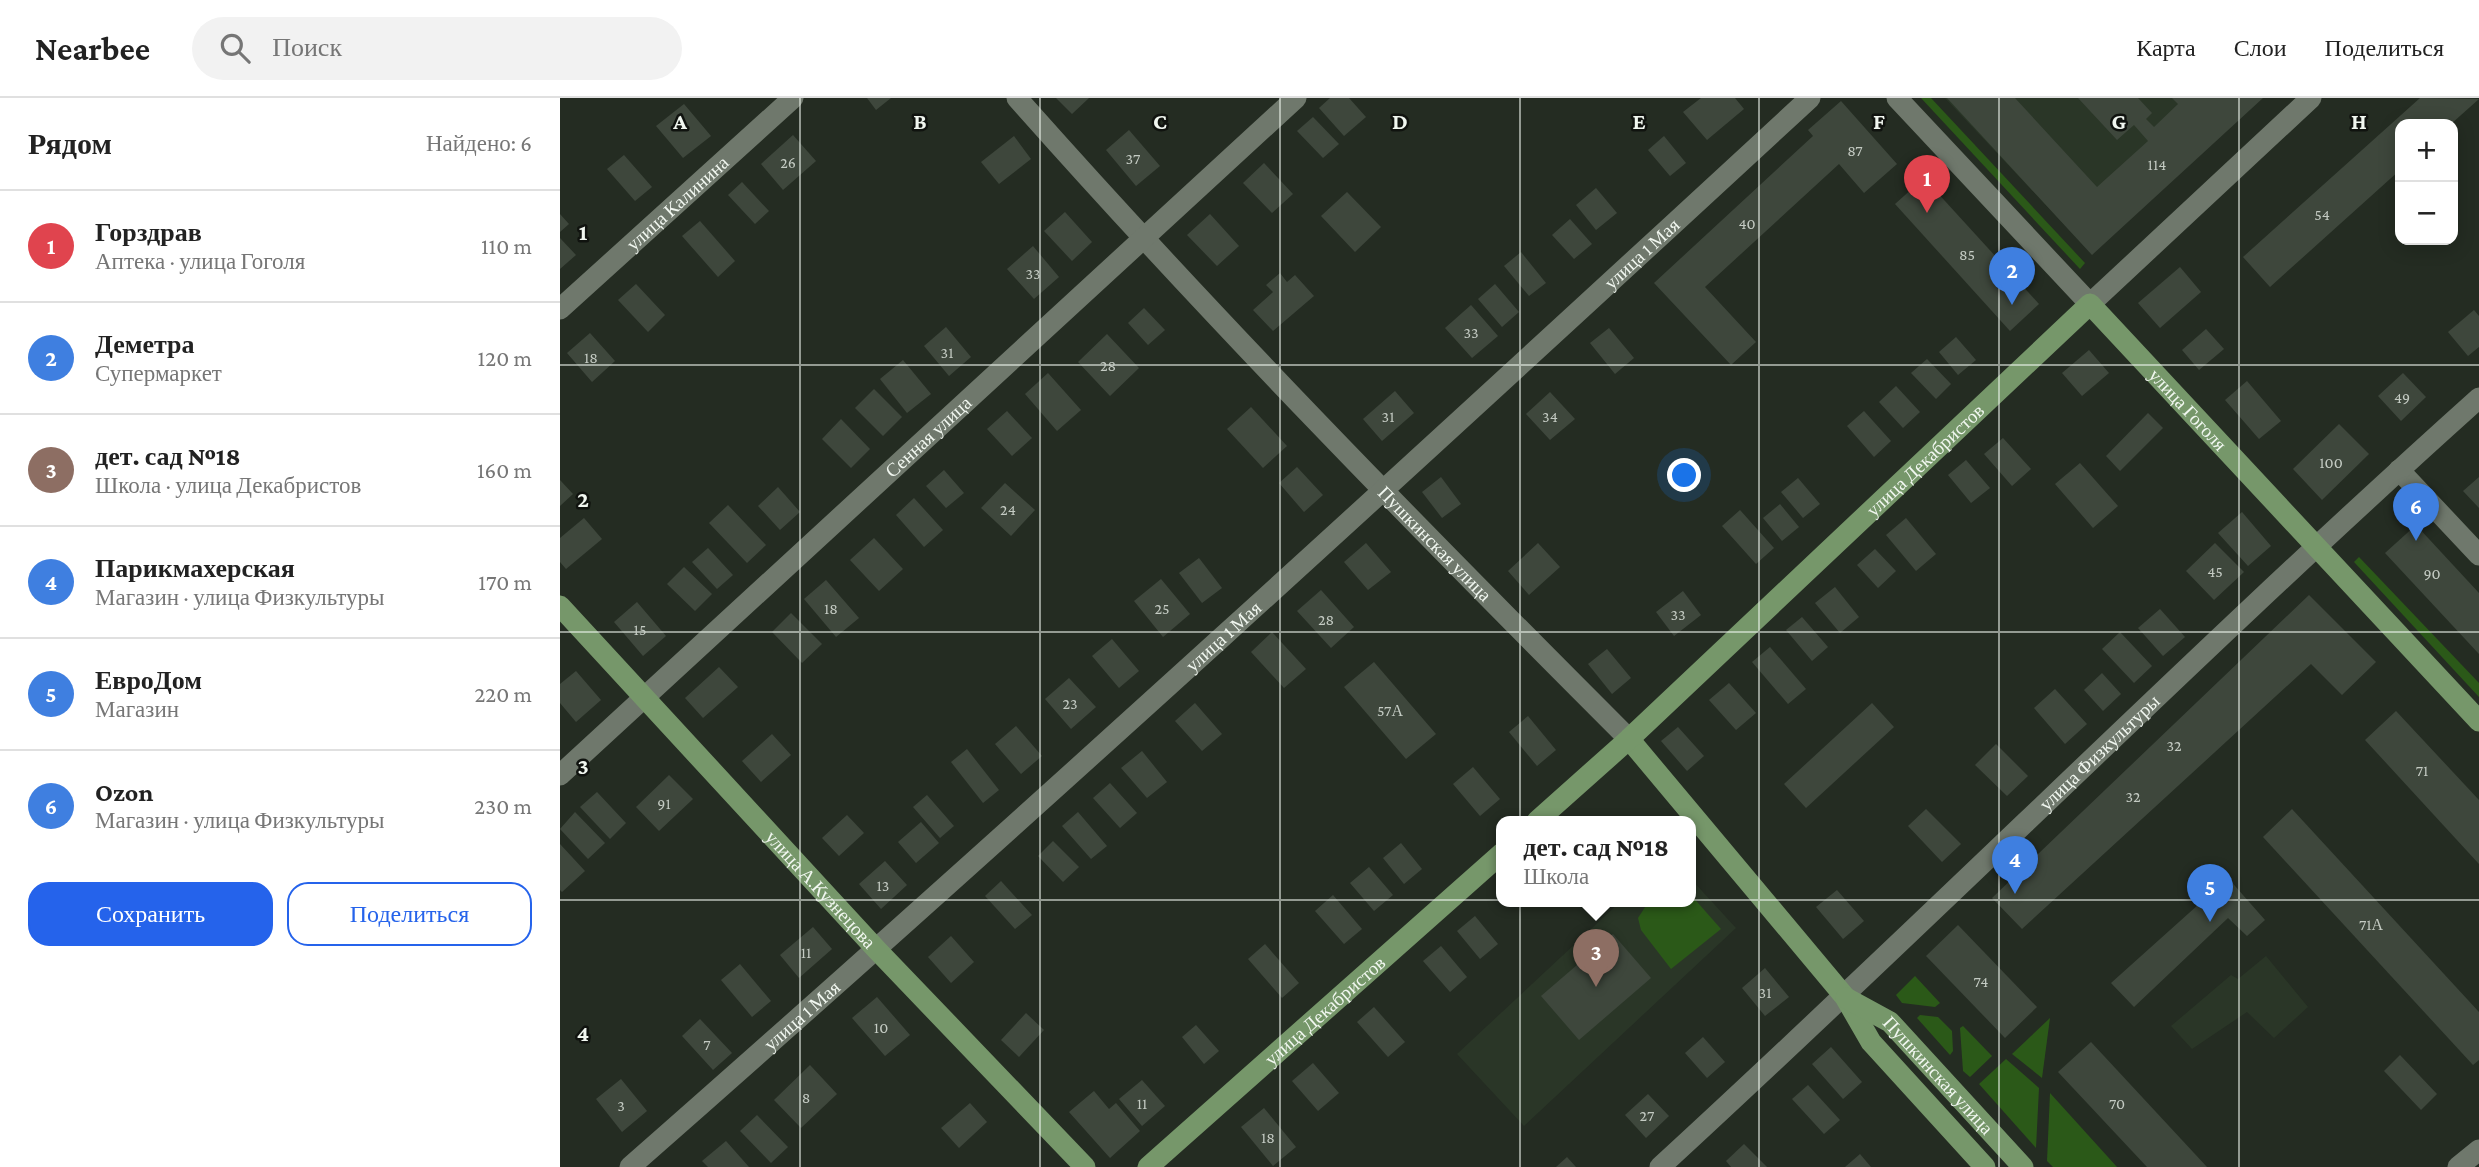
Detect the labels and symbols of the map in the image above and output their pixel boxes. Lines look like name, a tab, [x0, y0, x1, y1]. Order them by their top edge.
text: A	[672, 108, 687, 134]
text: B	[913, 108, 927, 134]
text: C	[1153, 108, 1167, 134]
text: D	[1392, 108, 1408, 134]
text: E	[1632, 108, 1646, 134]
text: F	[1873, 108, 1885, 134]
text: G	[2112, 108, 2127, 134]
text: H	[2351, 108, 2367, 134]
house number: 87	[1847, 142, 1863, 159]
house number: 37	[1126, 150, 1141, 167]
street label: улица Калинина	[622, 151, 733, 255]
house number: 26	[780, 154, 796, 171]
pin: 1	[1904, 155, 1950, 213]
house number: 114	[2148, 156, 2166, 173]
house number: 54	[2314, 206, 2330, 223]
street label: улица 1 Мая	[1600, 214, 1684, 293]
house number: 40	[1738, 215, 1756, 232]
text: 1	[579, 219, 588, 245]
house number: 85	[1959, 246, 1975, 263]
pin: 2	[1989, 247, 2035, 305]
house number: 33	[1025, 265, 1041, 282]
house number: 33	[1463, 324, 1479, 341]
house number: 31	[941, 344, 953, 361]
house number: 18	[584, 349, 598, 366]
house number: 28	[1100, 357, 1116, 374]
street label: улица Гоголя	[2145, 364, 2231, 455]
house number: 49	[2394, 389, 2410, 406]
street label: Сенная улица	[881, 392, 976, 482]
street label: улица Декабристов	[1862, 400, 1988, 521]
house number: 31	[1382, 408, 1394, 425]
house number: 34	[1542, 408, 1558, 425]
house number: 100	[2319, 454, 2343, 471]
your location	[1667, 458, 1701, 492]
street label: Пушкинская улица	[1374, 482, 1496, 606]
pin: 6	[2393, 483, 2439, 541]
text: 2	[577, 486, 589, 512]
house number: 24	[1000, 501, 1016, 518]
house number: 45	[2207, 563, 2223, 580]
house number: 90	[2423, 565, 2441, 582]
street label: улица 1 Мая	[1181, 597, 1266, 676]
house number: 18	[824, 600, 838, 617]
house number: 25	[1154, 600, 1170, 617]
house number: 33	[1670, 606, 1686, 623]
house number: 28	[1318, 611, 1334, 628]
house number: 15	[634, 621, 646, 638]
street label: улица Физкультуры	[2035, 690, 2164, 815]
house number: 23	[1062, 695, 1078, 712]
house number: 57А	[1377, 702, 1403, 719]
house number: 32	[2166, 737, 2182, 754]
text: 3	[577, 753, 589, 779]
house number: 71	[2416, 762, 2428, 779]
house number: 32	[2125, 788, 2141, 805]
house number: 91	[657, 795, 671, 812]
street label: улица А.Кузнецова	[761, 826, 880, 953]
pin: 4	[1992, 836, 2038, 894]
pin: 5	[2187, 864, 2233, 922]
house number: 13	[877, 877, 889, 894]
house number: 71А	[2359, 916, 2384, 933]
pin: 3	[1573, 929, 1619, 987]
house number: 11	[801, 944, 811, 961]
street label: улица Декабристов	[1260, 952, 1389, 1070]
house number: 74	[1973, 973, 1989, 990]
street label: улица 1 Мая	[760, 976, 844, 1055]
house number: 31	[1759, 984, 1771, 1001]
street label: Пушкинская улица	[1879, 1012, 1998, 1139]
house number: 10	[874, 1019, 888, 1036]
text: 4	[577, 1020, 589, 1046]
house number: 7	[703, 1036, 711, 1053]
house number: 8	[802, 1089, 810, 1106]
house number: 11	[1137, 1095, 1147, 1112]
house number: 70	[2109, 1095, 2125, 1112]
house number: 3	[617, 1097, 625, 1114]
house number: 27	[1640, 1107, 1655, 1124]
house number: 18	[1261, 1129, 1275, 1146]

